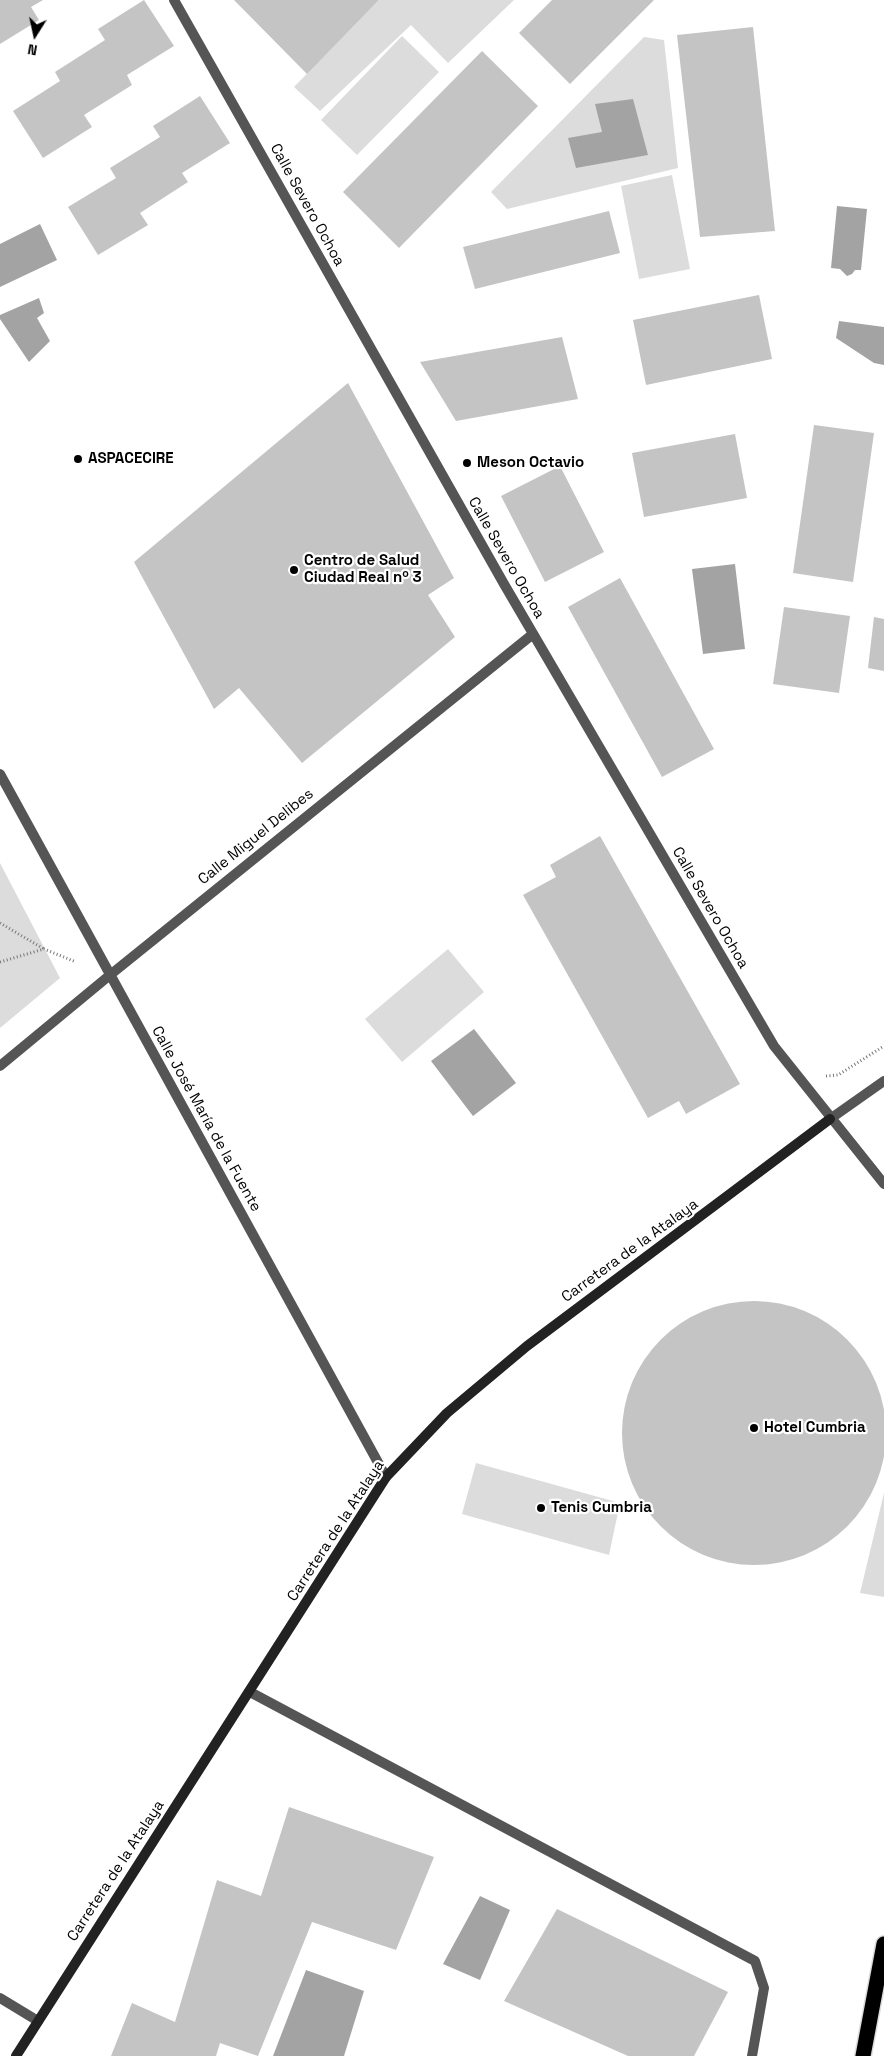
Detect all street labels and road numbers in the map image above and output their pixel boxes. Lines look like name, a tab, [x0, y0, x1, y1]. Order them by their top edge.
street label: Calle Severo Ochoa	[266, 141, 348, 269]
street label: Calle Severo Ochoa	[464, 494, 548, 622]
street label: Calle Miguel Delibes	[195, 785, 317, 889]
street label: Calle Severo Ochoa	[668, 844, 752, 972]
street label: Calle José María de la Fuente	[147, 1023, 265, 1215]
street label: Carretera de la Atalaya	[558, 1195, 702, 1307]
street label: Carretera de la Atalaya	[284, 1457, 388, 1605]
street label: Carretera de la Atalaya	[64, 1797, 168, 1945]

